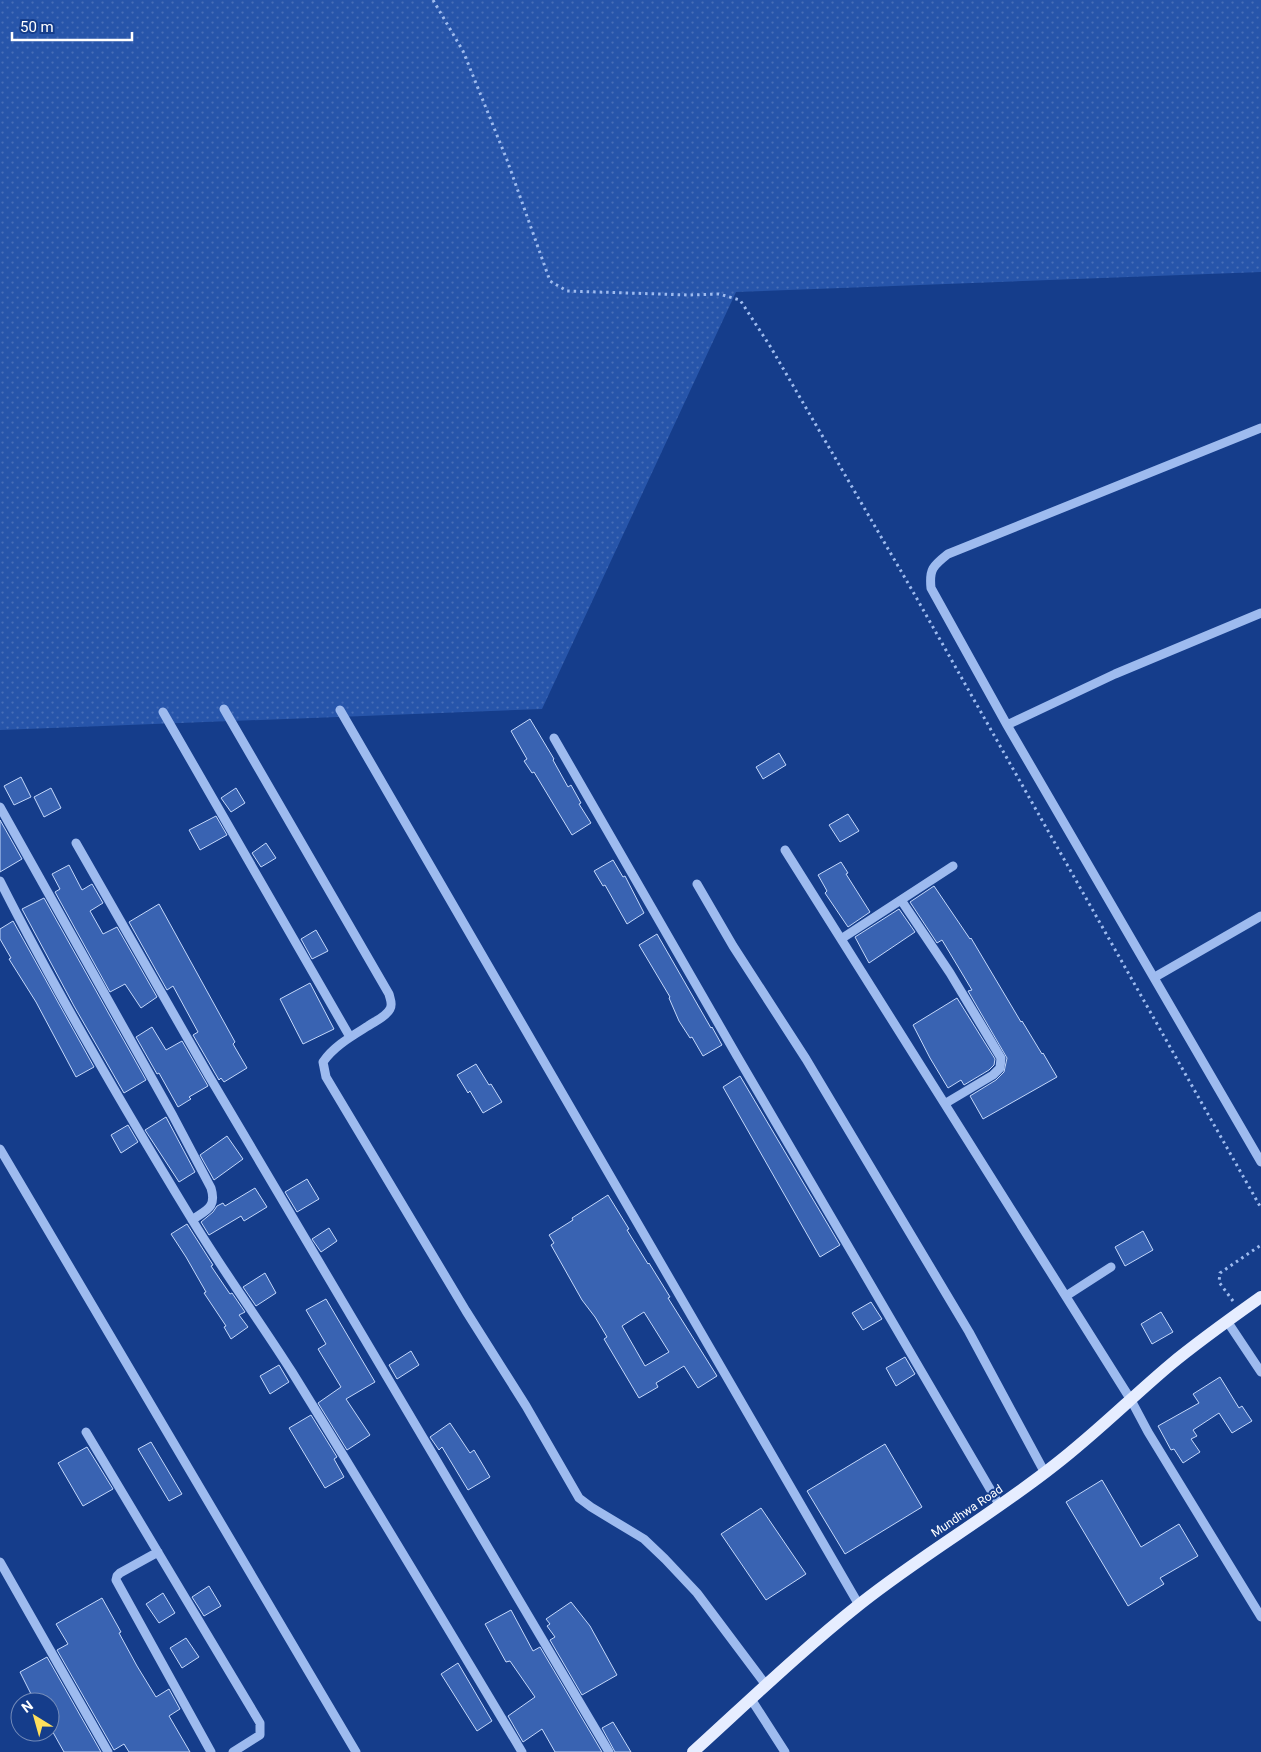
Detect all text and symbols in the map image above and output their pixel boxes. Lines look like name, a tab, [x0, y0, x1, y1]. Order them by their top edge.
scale bar	[12, 10, 132, 42]
text: 50 m	[20, 18, 54, 36]
street label: Mundhwa Road	[929, 1482, 1005, 1540]
north arrow	[10, 1692, 60, 1742]
text: N	[18, 1697, 36, 1716]

